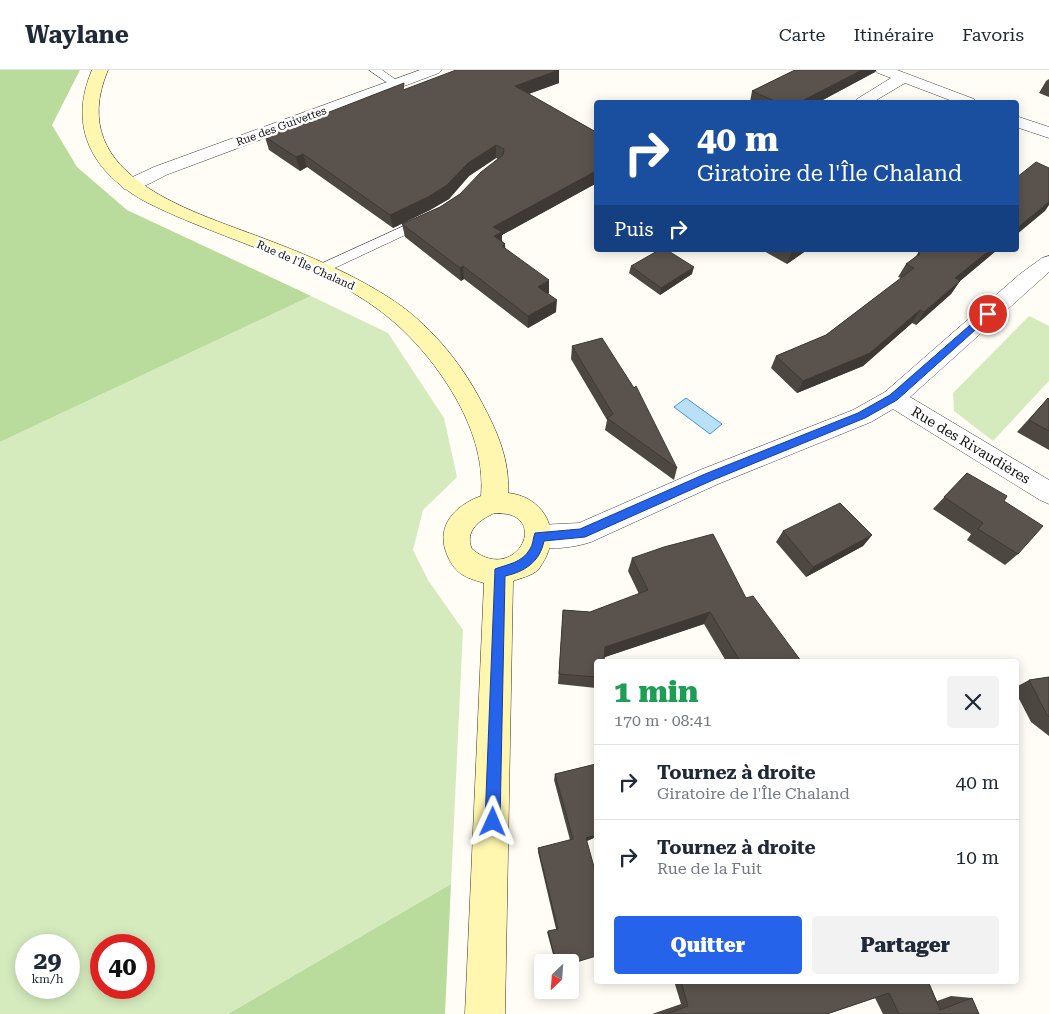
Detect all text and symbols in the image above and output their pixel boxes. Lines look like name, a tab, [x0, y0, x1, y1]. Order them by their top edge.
text: Waylane	[25, 21, 129, 49]
text: Carte	[779, 24, 825, 45]
text: Itinéraire	[853, 24, 934, 45]
text: Favoris	[962, 24, 1024, 45]
street label: Rue des Guivettes	[234, 104, 328, 149]
text: 40 m	[697, 119, 779, 160]
icon: right	[614, 120, 679, 185]
text: Giratoire de l'Île Chaland	[697, 161, 962, 186]
icon: right	[664, 215, 692, 243]
text: Puis	[614, 218, 654, 241]
street label: Rue de l'Île Chaland	[255, 237, 357, 293]
pin	[967, 293, 1009, 335]
icon: arrive	[974, 300, 1002, 328]
street label: Rue des Rivaudières	[909, 403, 1034, 487]
text: 1 min	[614, 674, 698, 709]
button: close	[947, 676, 999, 728]
text: 170 m · 08:41	[614, 711, 712, 730]
text: Tournez à droite	[657, 761, 816, 784]
icon: right	[614, 768, 642, 796]
text: 40 m	[956, 771, 999, 794]
text: Giratoire de l'Île Chaland	[657, 784, 850, 803]
position arrow	[466, 795, 518, 847]
text: Tournez à droite	[657, 836, 816, 859]
icon: right	[614, 843, 642, 871]
text: 10 m	[956, 846, 999, 869]
text: Rue de la Fuit	[657, 859, 762, 878]
button: Quitter	[614, 916, 802, 974]
button: Partager	[812, 916, 999, 974]
speed limit sign: 40	[90, 934, 155, 999]
text: 29	[33, 946, 62, 975]
north arrow	[534, 954, 579, 999]
map controls	[534, 954, 579, 999]
text: km/h	[31, 972, 64, 986]

